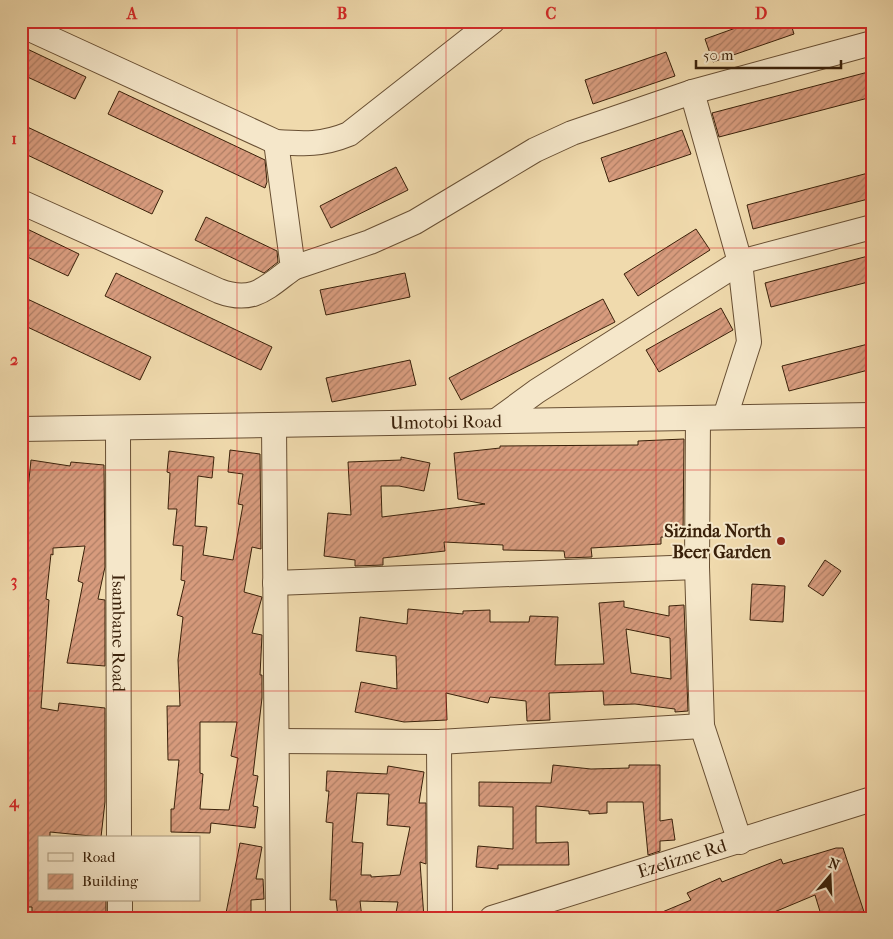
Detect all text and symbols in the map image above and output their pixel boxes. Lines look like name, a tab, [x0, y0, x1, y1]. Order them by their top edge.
text: A	[126, 4, 138, 23]
text: B	[337, 4, 347, 23]
text: C	[546, 4, 557, 23]
text: D	[755, 4, 767, 23]
scale bar	[696, 38, 840, 70]
text: 50 m	[703, 46, 734, 64]
text: 1	[11, 129, 17, 148]
text: 2	[10, 350, 18, 369]
street label: Umotobi Road	[390, 411, 502, 434]
place label: Sizinda North Beer Garden	[664, 521, 772, 563]
marker: Sizinda North Beer Garden	[775, 535, 787, 547]
text: 3	[11, 571, 17, 591]
street label: Isambane Road	[107, 574, 129, 692]
text: 4	[8, 792, 20, 812]
street label: Ezelizne Rd	[635, 835, 729, 883]
legend	[38, 836, 200, 902]
text: Road	[82, 848, 116, 866]
north arrow	[806, 852, 856, 902]
text: N	[826, 854, 842, 874]
text: Building	[82, 872, 139, 890]

